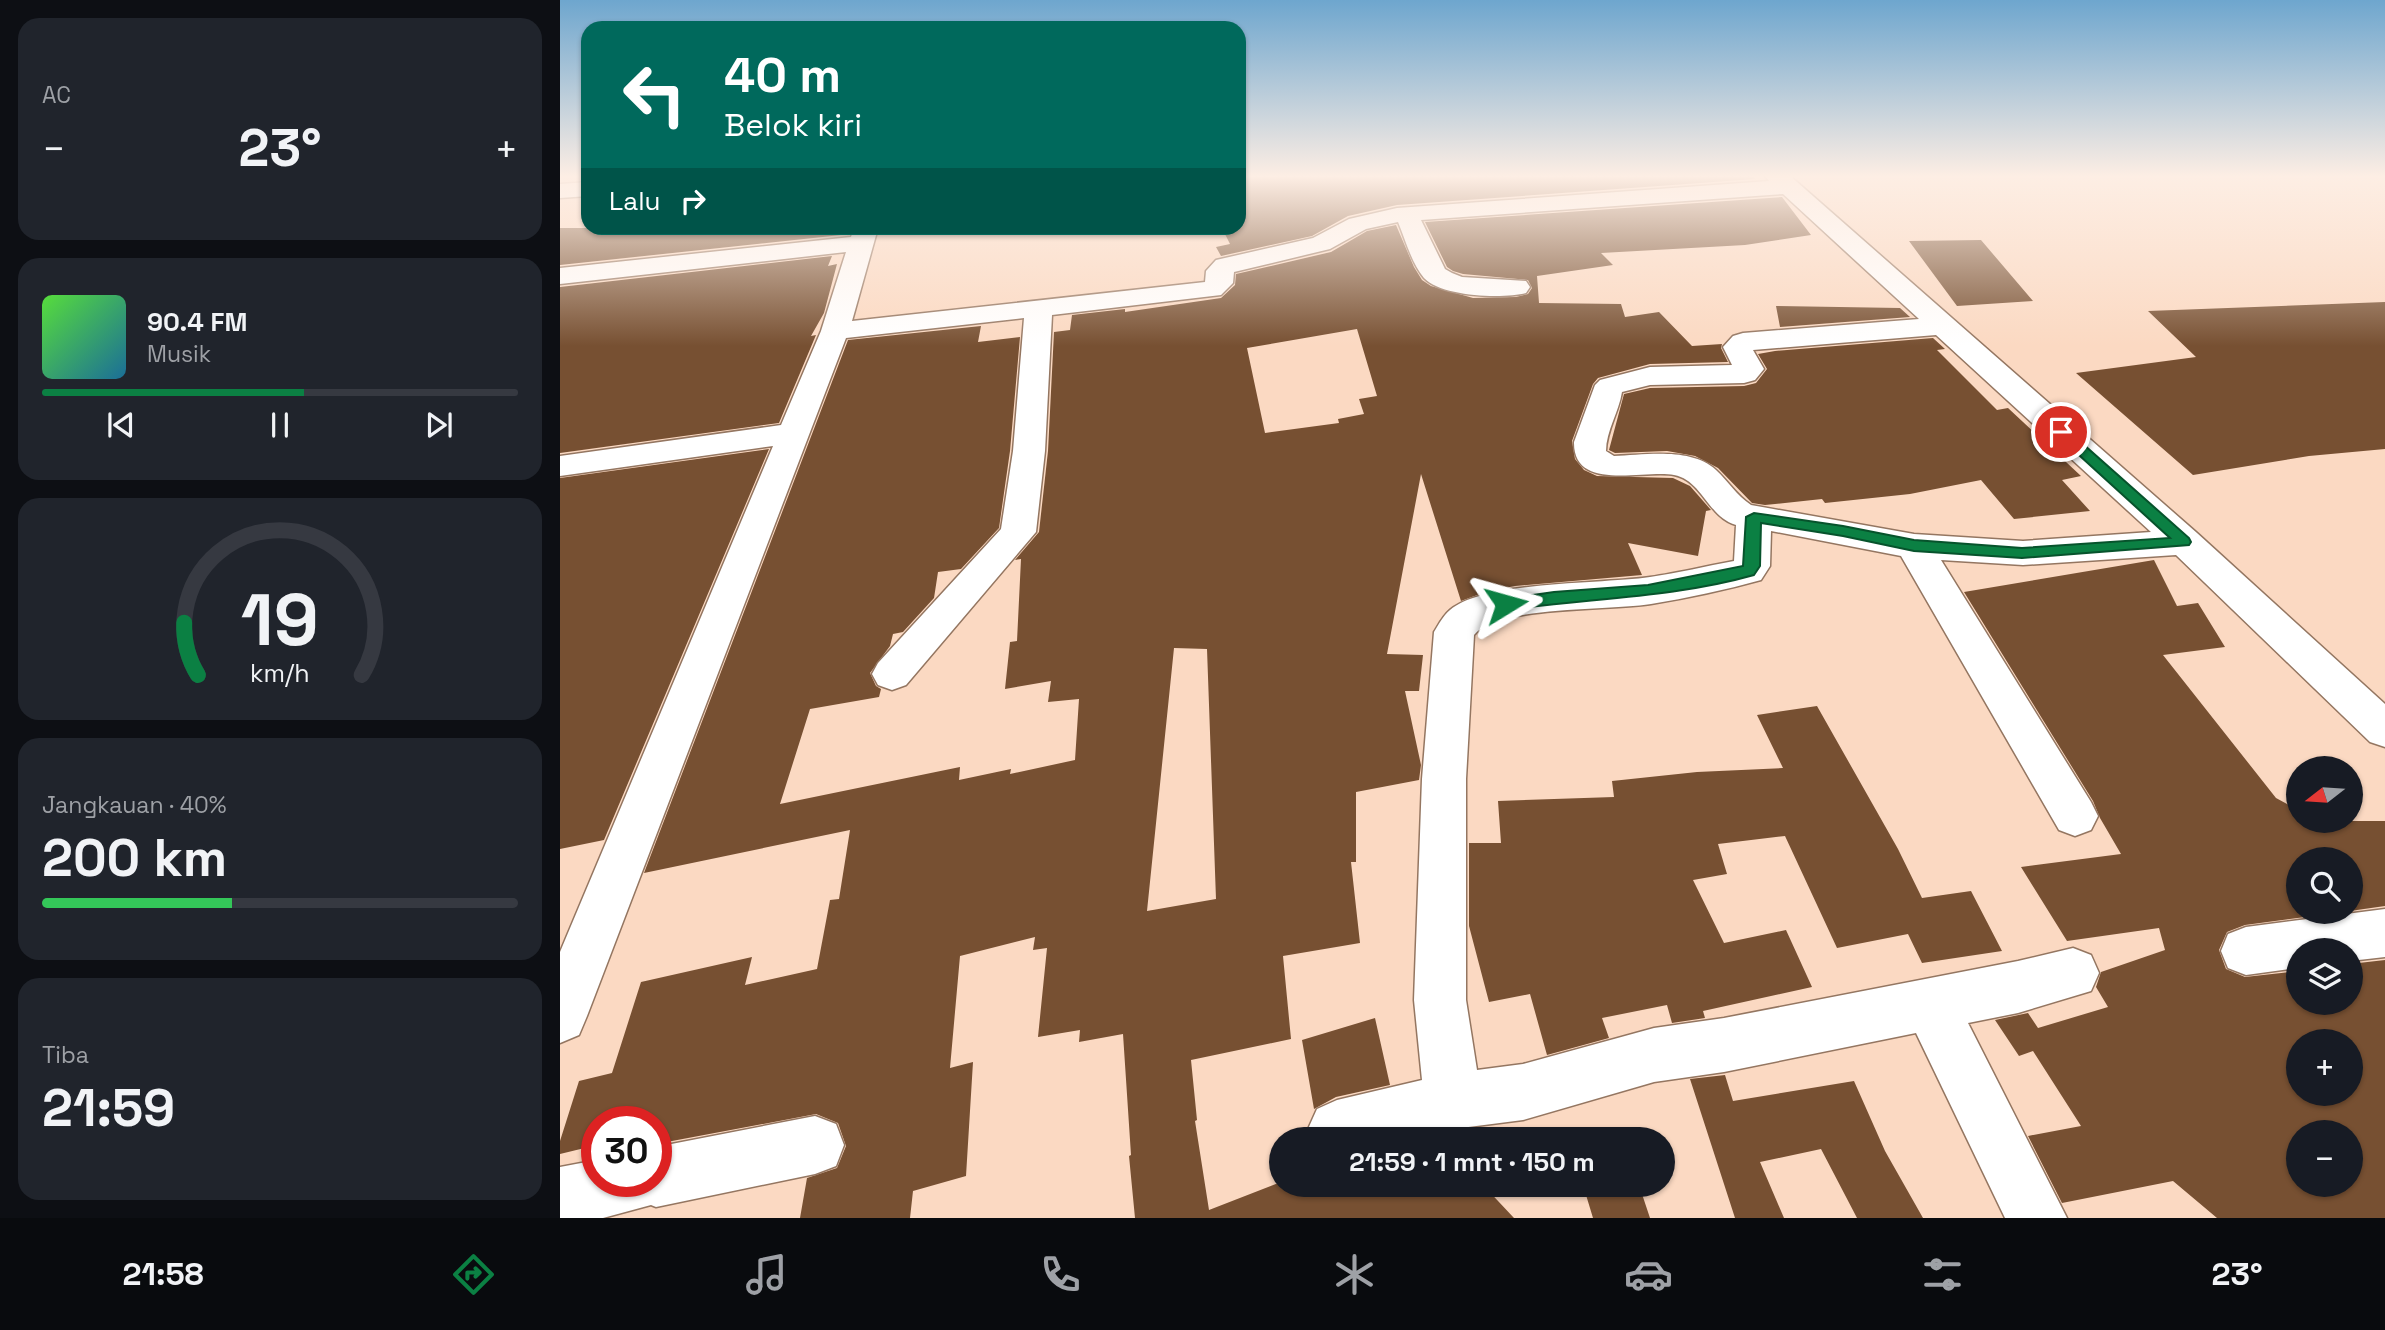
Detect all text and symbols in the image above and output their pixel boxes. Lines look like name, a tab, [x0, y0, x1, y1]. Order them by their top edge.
text: 40 m	[724, 44, 841, 106]
icon: left	[609, 49, 700, 140]
text: AC	[42, 80, 71, 110]
text: Belok kiri	[724, 105, 862, 145]
text: 23°	[239, 115, 322, 181]
text: −	[42, 125, 66, 173]
text: +	[494, 125, 518, 173]
icon: right	[674, 182, 712, 220]
text: Lalu	[609, 184, 660, 218]
text: 90.4 FM	[147, 305, 247, 339]
text: Musik	[147, 339, 211, 369]
pin	[2031, 402, 2091, 462]
icon: previous	[102, 406, 140, 444]
icon: pause	[261, 406, 299, 444]
icon: next	[420, 406, 458, 444]
icon: arrive	[2042, 413, 2080, 451]
position arrow	[1469, 567, 1543, 641]
text: 19	[241, 573, 319, 666]
text: km/h	[250, 657, 310, 689]
north arrow	[2286, 756, 2362, 833]
map controls	[2286, 756, 2363, 1197]
text: Jangkauan · 40%	[42, 790, 227, 820]
text: 200 km	[42, 825, 227, 891]
button: search	[2286, 847, 2363, 924]
button: layers	[2286, 938, 2363, 1015]
button: +	[2286, 1029, 2363, 1106]
text: Tiba	[42, 1040, 89, 1070]
text: 21:59	[42, 1075, 175, 1141]
speed limit sign: 30	[581, 1106, 672, 1197]
button: −	[2286, 1120, 2363, 1197]
text: 21:59 · 1 mnt · 150 m	[1349, 1145, 1595, 1179]
icon: directions	[449, 1250, 498, 1299]
icon: music	[742, 1250, 791, 1299]
icon: phone	[1036, 1250, 1085, 1299]
icon: climate	[1330, 1250, 1379, 1299]
icon: car	[1624, 1250, 1673, 1299]
icon: filters	[1918, 1250, 1967, 1299]
text: 21:58	[122, 1254, 204, 1294]
text: 23°	[2212, 1254, 2263, 1294]

